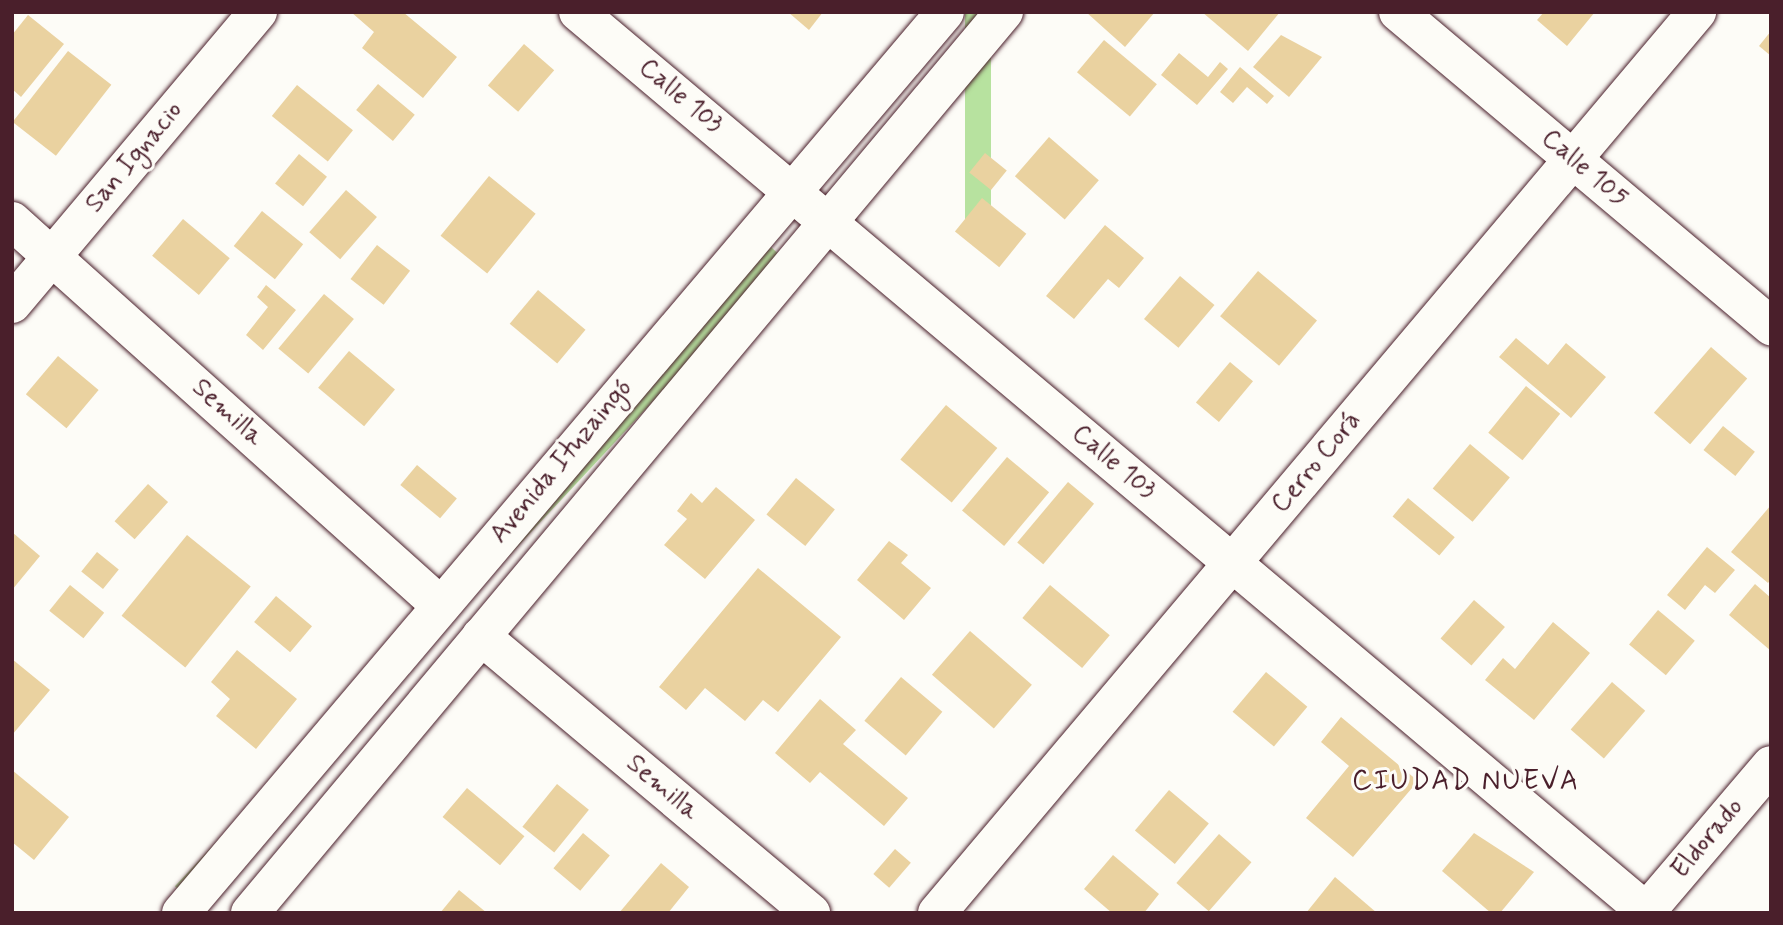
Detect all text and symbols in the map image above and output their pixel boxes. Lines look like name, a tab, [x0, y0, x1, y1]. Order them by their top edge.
street label: Calle 103	[632, 53, 728, 141]
street label: San Ignacio	[82, 99, 188, 217]
street label: Calle 105	[1534, 124, 1634, 214]
street label: Semilla	[185, 373, 269, 453]
street label: Avenida Ituzaingó	[485, 374, 639, 550]
street label: Cerro Corá	[1266, 406, 1368, 520]
street label: Calle 103	[1065, 419, 1161, 507]
street label: Semilla	[619, 749, 705, 827]
district label: CIUDAD NUEVA	[1352, 765, 1580, 799]
street label: Eldorado	[1665, 792, 1751, 886]

